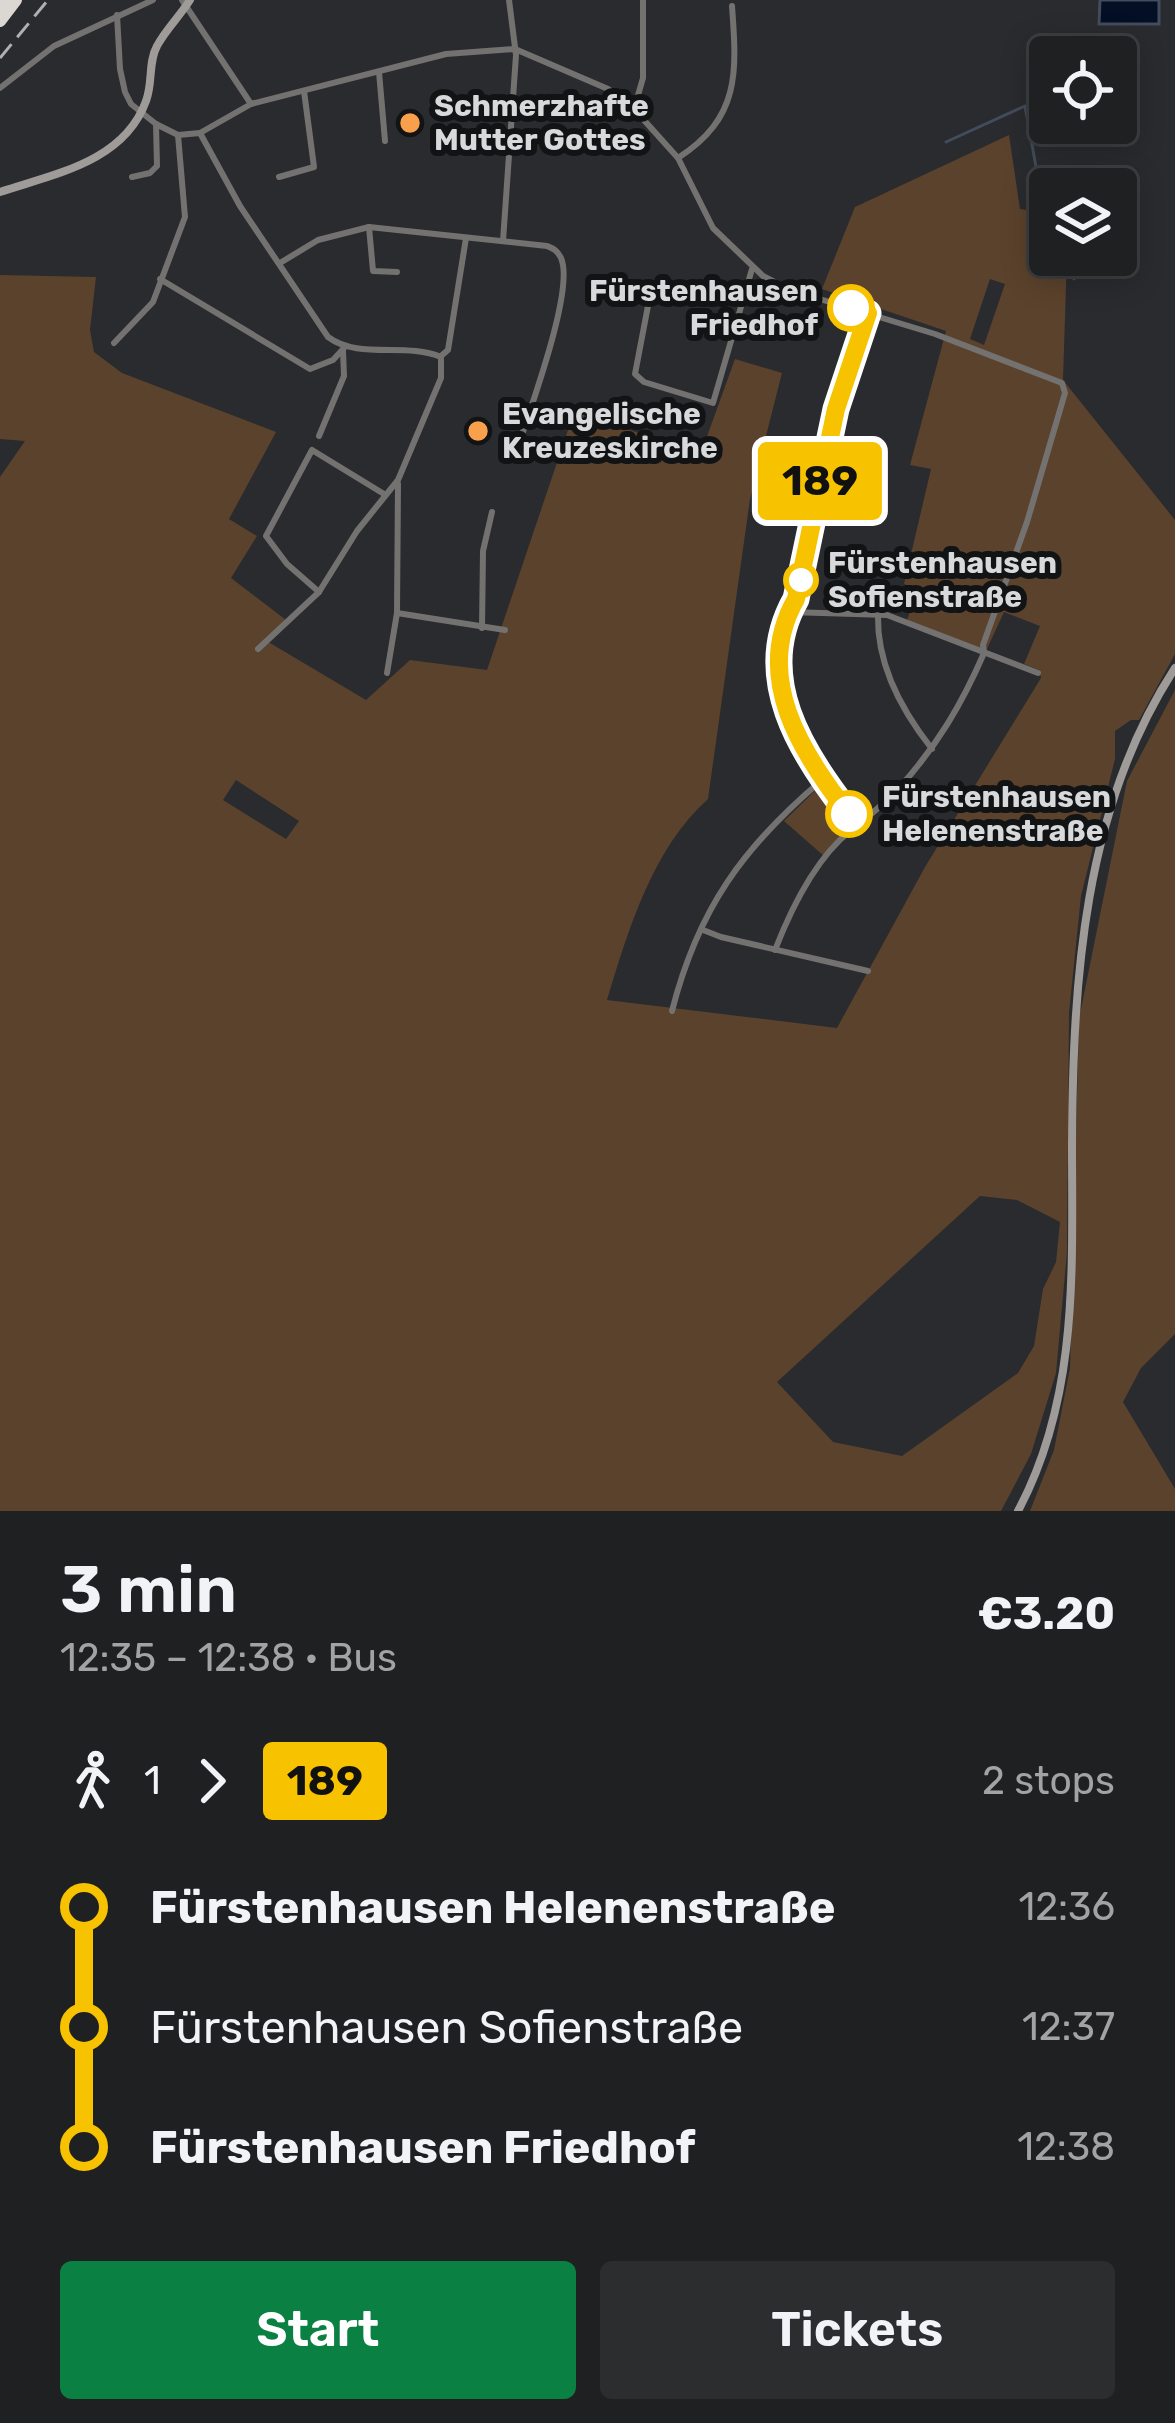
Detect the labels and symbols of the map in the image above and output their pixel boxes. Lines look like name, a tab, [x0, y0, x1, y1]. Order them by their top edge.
place label: Schmerzhafte Mutter Gottes	[434, 88, 649, 158]
marker: Schmerzhafte Mutter Gottes	[397, 110, 423, 136]
place label: Fürstenhausen Friedhof	[589, 273, 819, 343]
marker: Fürstenhausen Friedhof	[829, 286, 873, 330]
place label: Evangelische Kreuzeskirche	[502, 396, 718, 466]
marker: Evangelische Kreuzeskirche	[465, 418, 491, 444]
line badge: 189	[751, 442, 889, 520]
place label: Fürstenhausen Sofienstraße	[828, 545, 1057, 615]
marker: Fürstenhausen Sofienstraße	[785, 564, 817, 596]
place label: Fürstenhausen Helenenstraße	[882, 779, 1111, 849]
marker: Fürstenhausen Helenenstraße	[827, 792, 871, 836]

